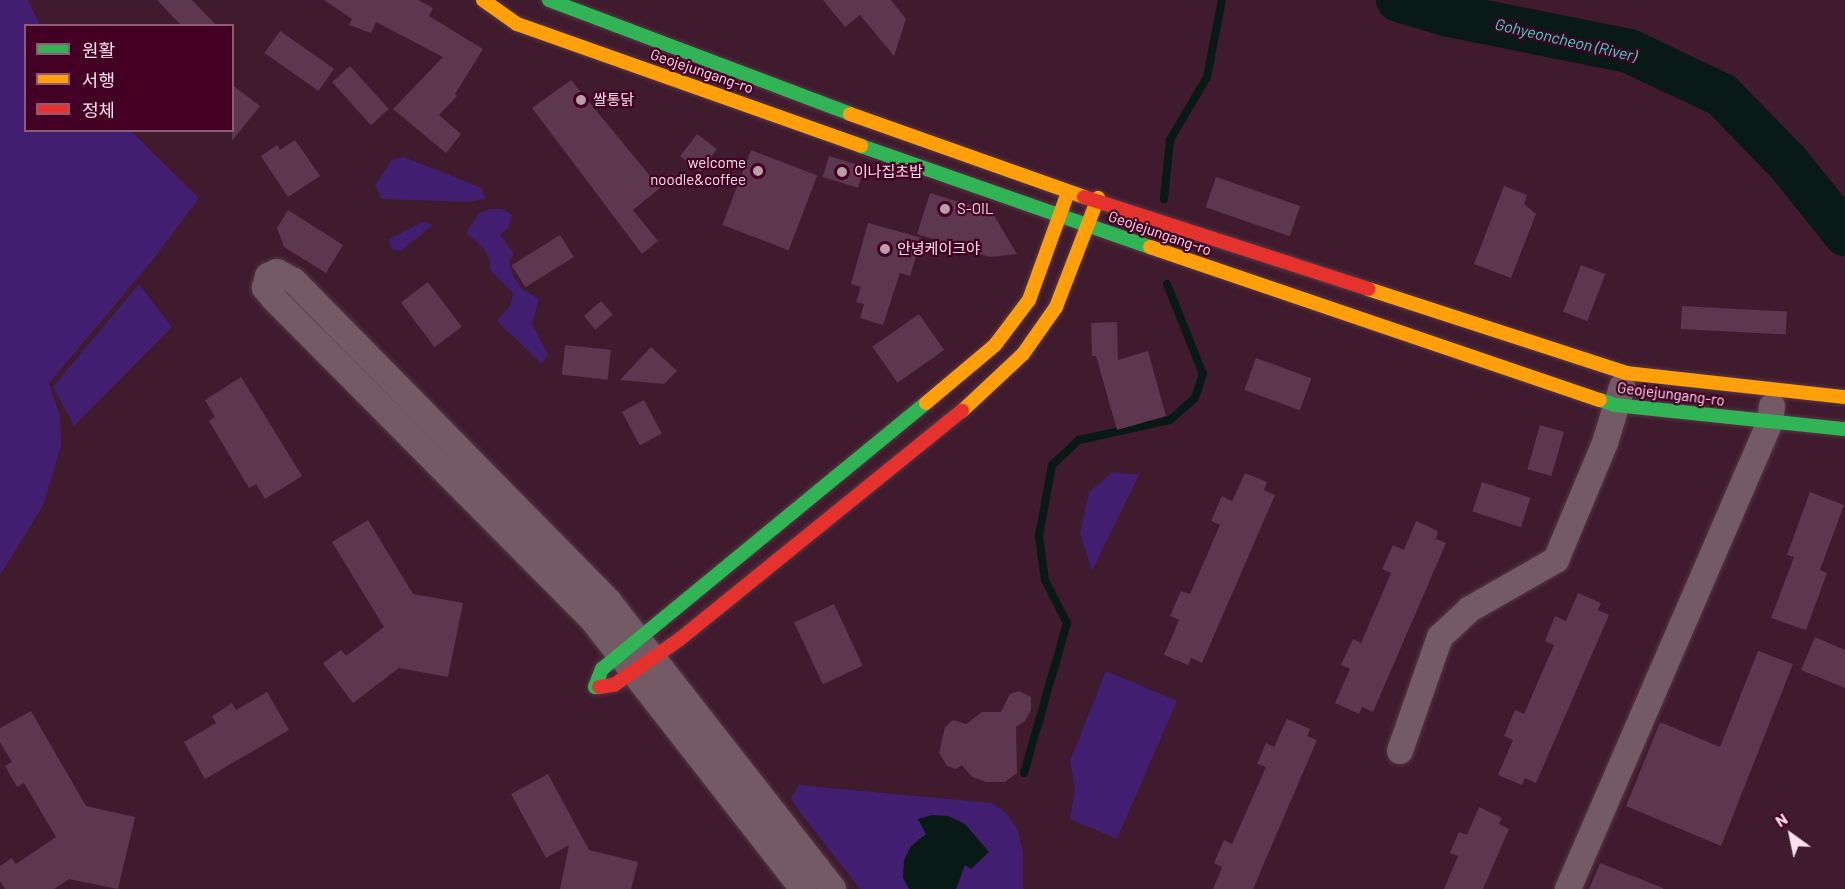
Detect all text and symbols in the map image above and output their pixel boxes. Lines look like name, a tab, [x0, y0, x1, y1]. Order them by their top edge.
water label: Gohyeoncheon (River)	[1493, 14, 1639, 66]
legend	[24, 24, 234, 132]
text: 원활	[82, 39, 115, 61]
street label: Geojejungang-ro	[648, 45, 756, 97]
text: 서행	[82, 69, 115, 91]
place label: 쌀통닭	[593, 91, 634, 109]
marker: 쌀통닭	[574, 93, 588, 107]
text: 정체	[82, 99, 115, 121]
place label: welcome noodle&coffee	[650, 153, 746, 188]
place label: 이나집초밥	[854, 163, 923, 181]
marker: welcome noodle&coffee	[751, 164, 765, 178]
marker: 이나집초밥	[835, 165, 849, 179]
place label: S-OIL	[957, 200, 993, 218]
marker: S-OIL	[938, 202, 952, 216]
street label: Geojejungang-ro	[1106, 207, 1214, 259]
place label: 안녕케이크야	[897, 240, 980, 258]
marker: 안녕케이크야	[878, 242, 892, 256]
street label: Geojejungang-ro	[1616, 378, 1726, 410]
north arrow	[1761, 805, 1821, 865]
text: N	[1771, 809, 1791, 830]

